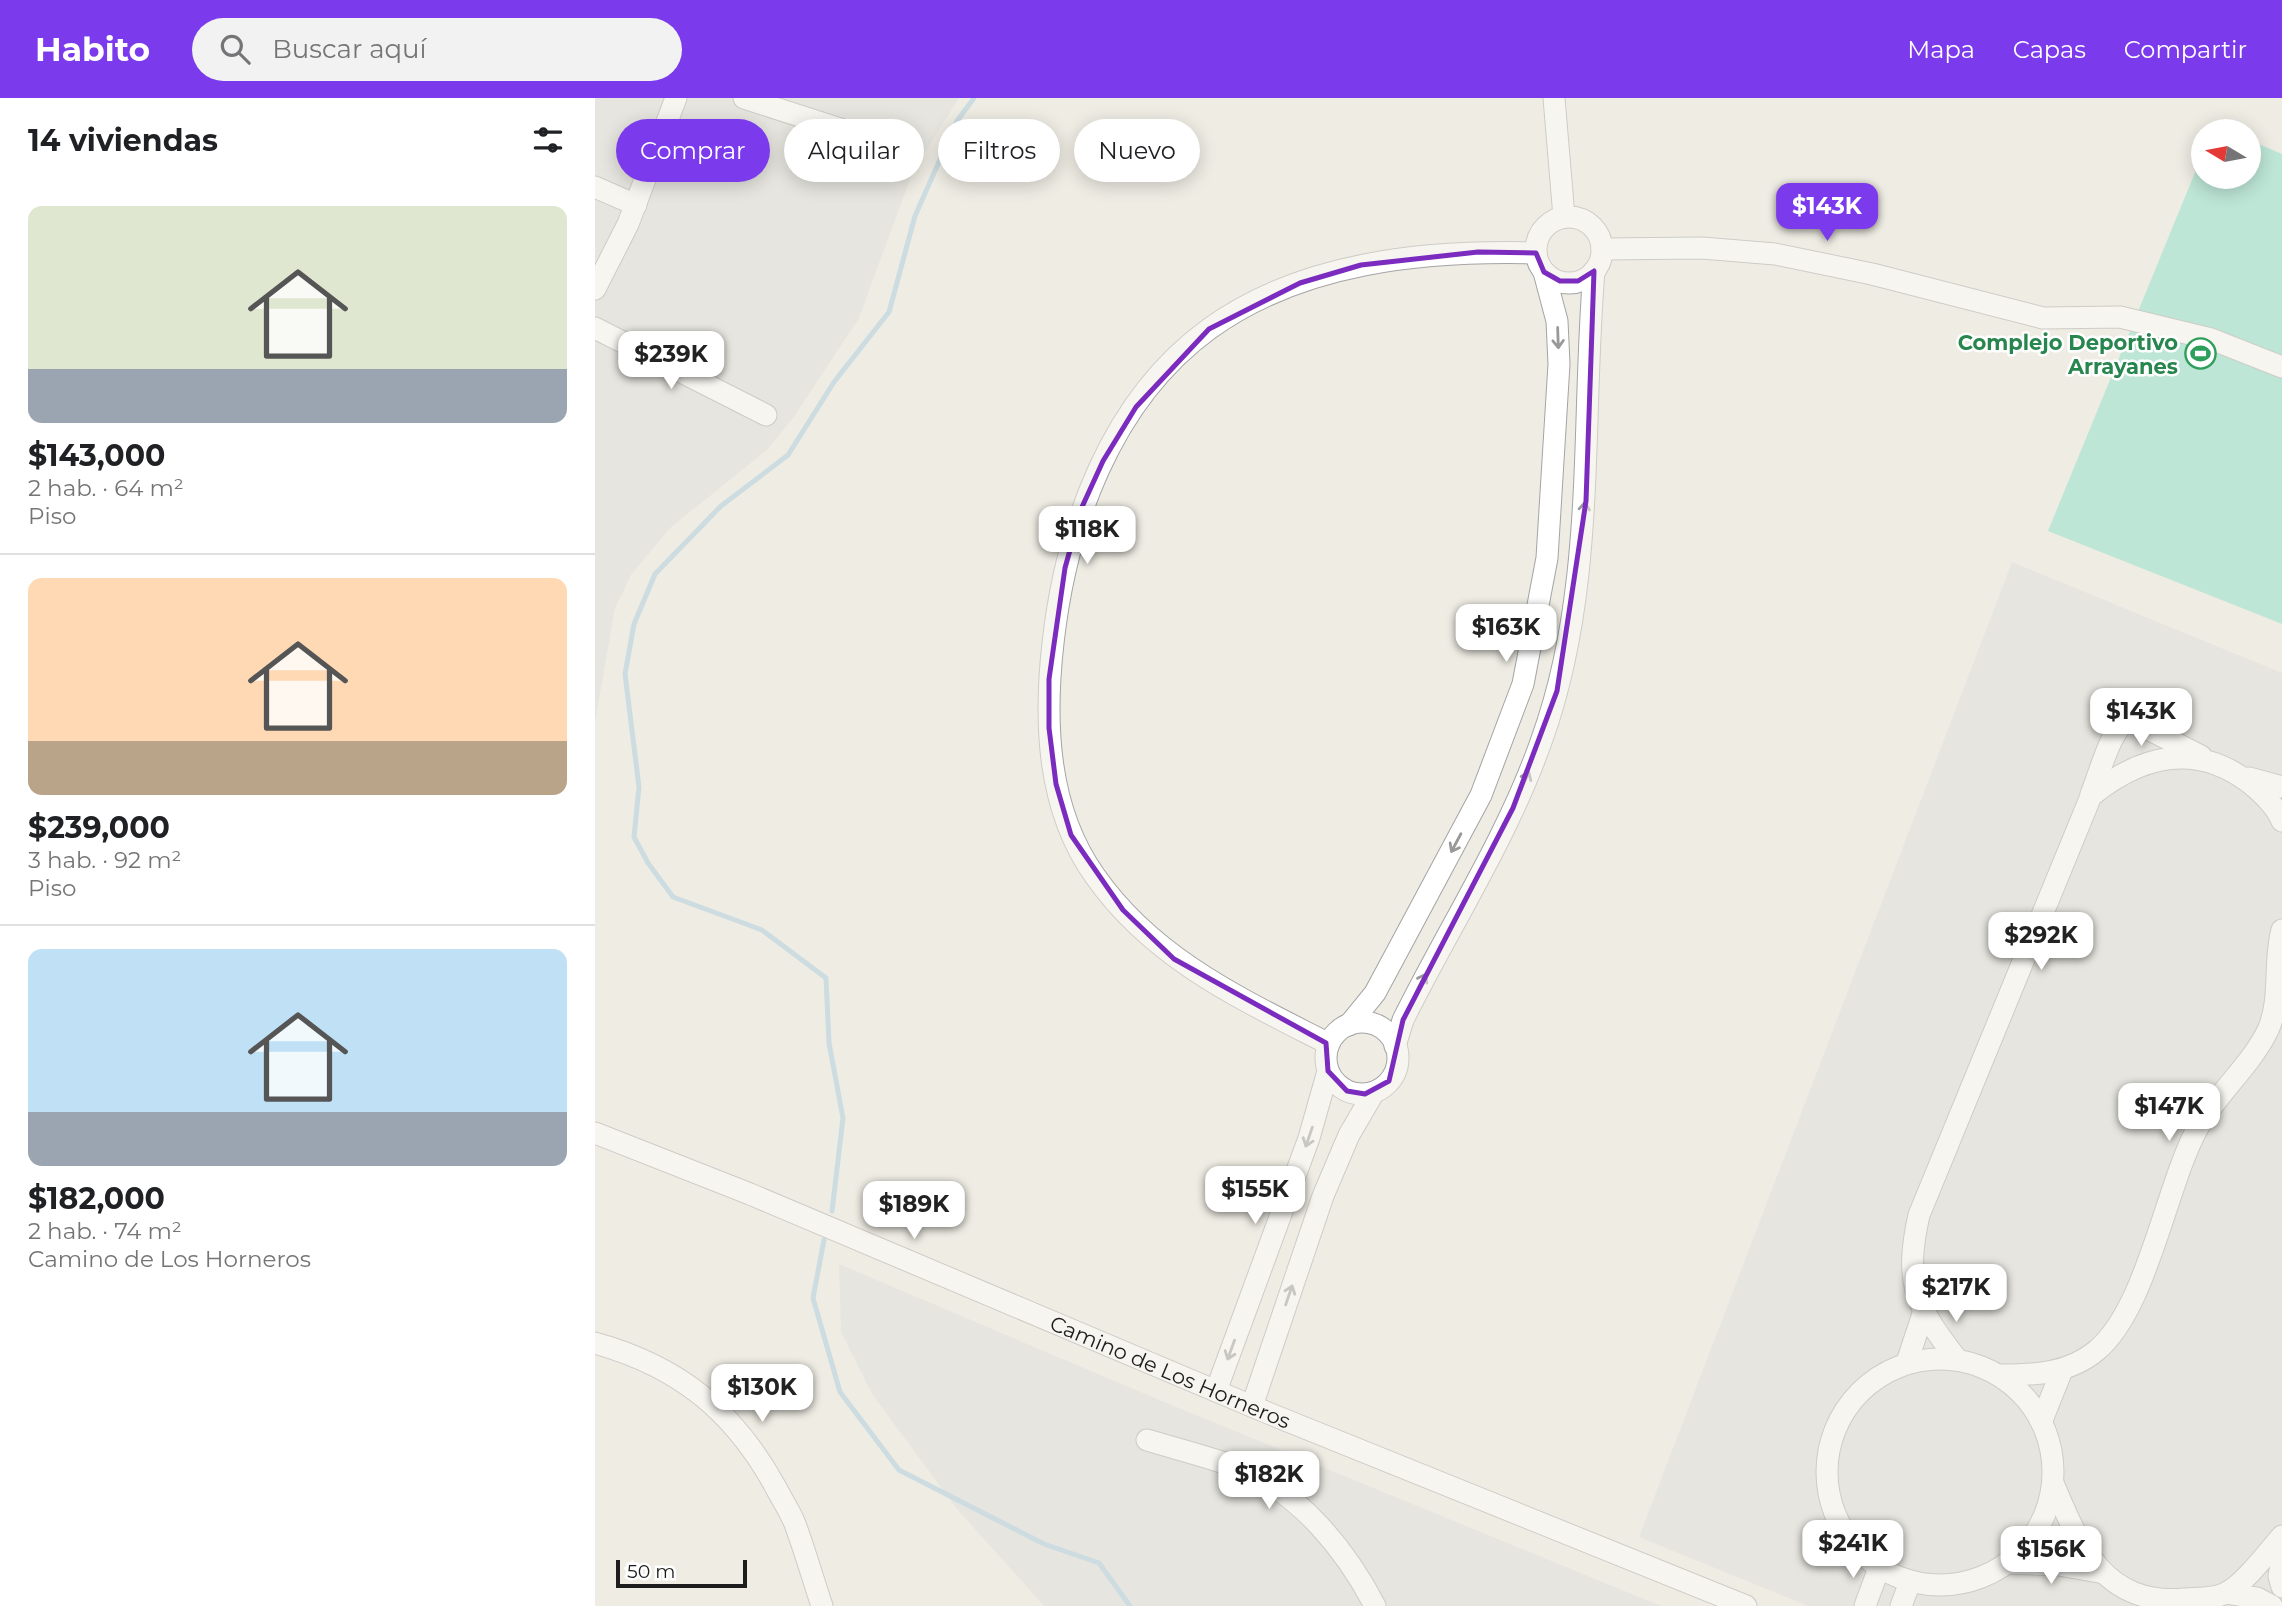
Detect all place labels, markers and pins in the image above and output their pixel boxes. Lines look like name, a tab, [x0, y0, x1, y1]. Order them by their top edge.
pin: $143K	[1778, 184, 1876, 243]
place label: Complejo Deportivo Arrayanes	[1958, 330, 2178, 379]
pin: $239K	[622, 331, 720, 391]
sports icon: Complejo Deportivo Arrayanes	[2184, 337, 2218, 371]
pin: $118K	[1038, 506, 1136, 566]
pin: $163K	[1457, 604, 1555, 664]
pin: $143K	[2092, 688, 2190, 748]
pin: $292K	[1992, 912, 2090, 972]
pin: $147K	[2120, 1084, 2218, 1143]
pin: $155K	[1206, 1166, 1304, 1226]
pin: $189K	[865, 1182, 963, 1241]
pin: $217K	[1907, 1264, 2005, 1324]
pin: $130K	[713, 1364, 811, 1424]
pin: $182K	[1220, 1452, 1318, 1511]
pin: $241K	[1804, 1520, 1902, 1580]
pin: $156K	[2002, 1526, 2100, 1586]

